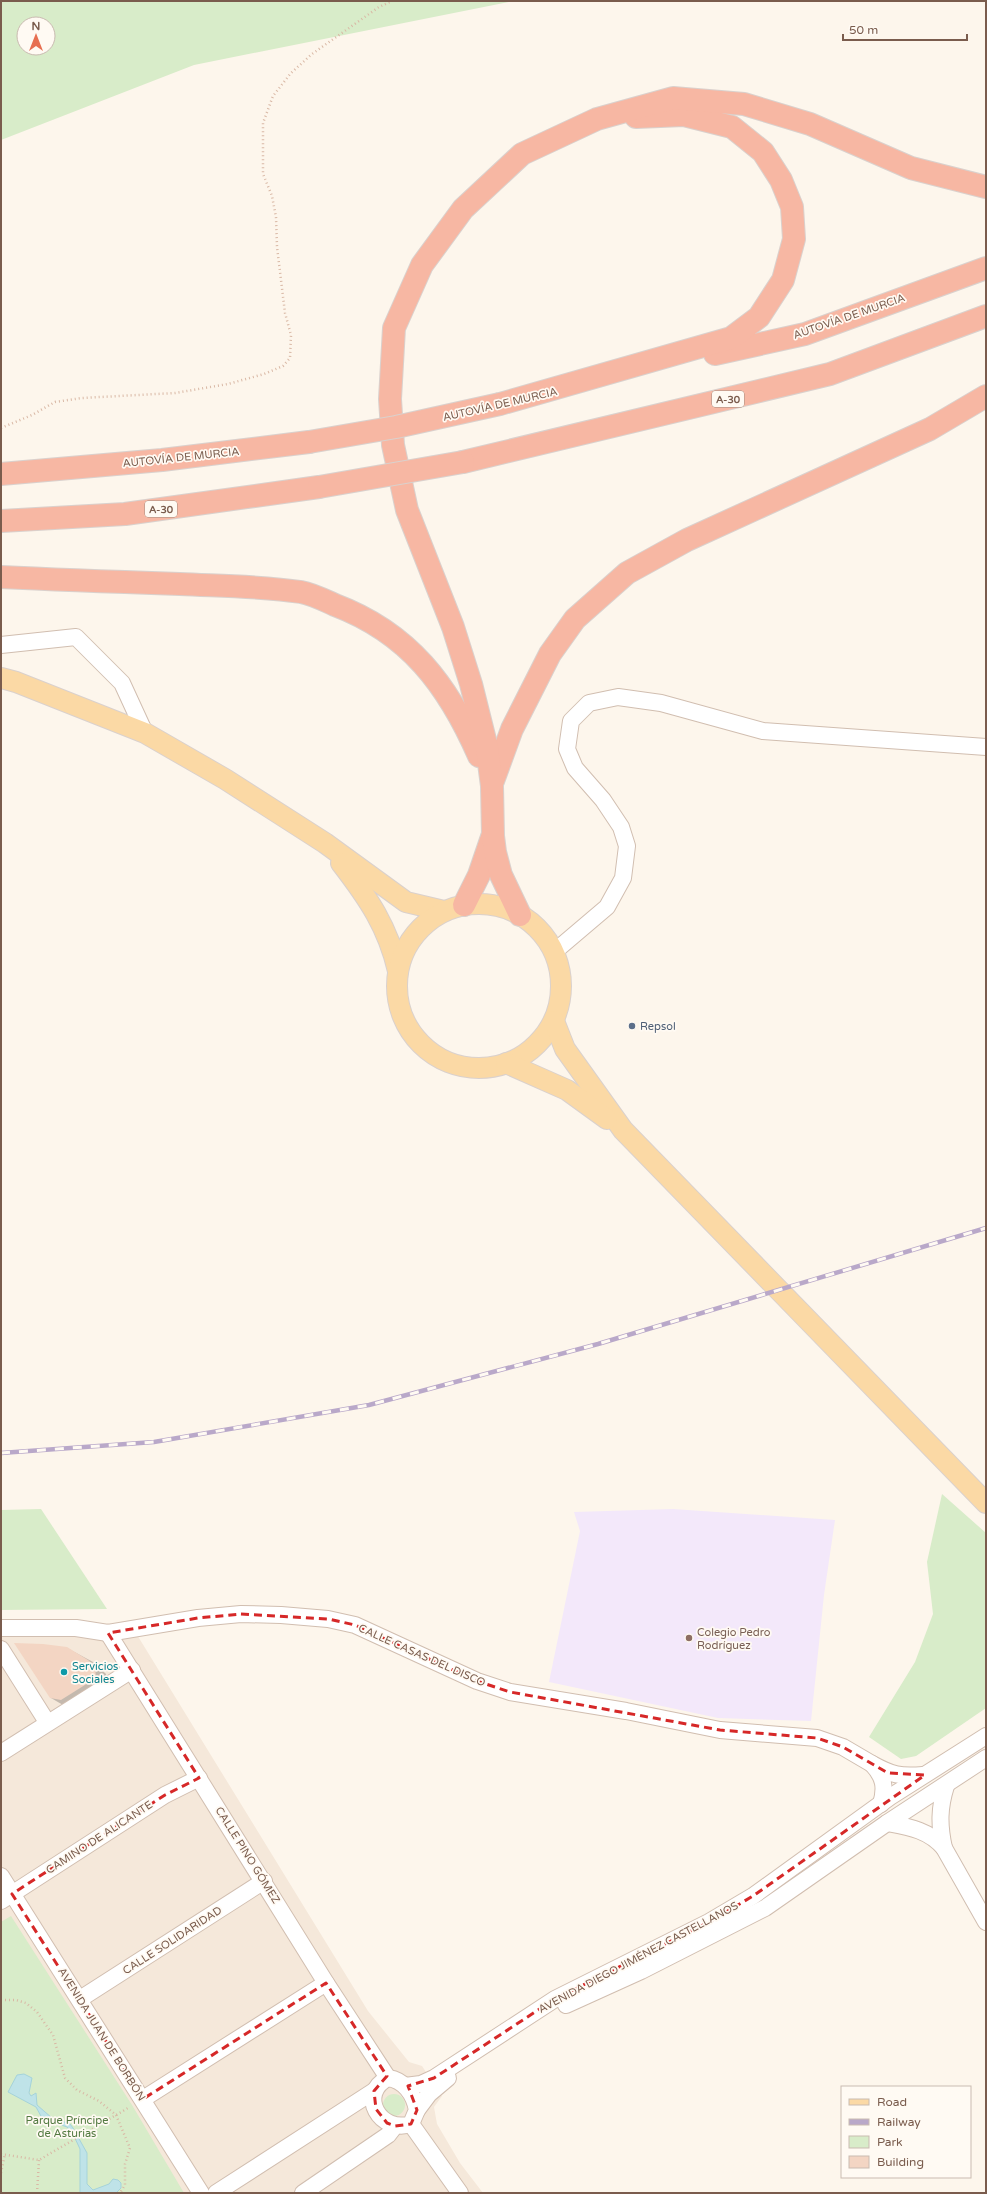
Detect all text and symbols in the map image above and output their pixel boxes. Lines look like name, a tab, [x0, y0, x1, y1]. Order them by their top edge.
north arrow	[16, 16, 56, 56]
scale bar	[843, 16, 967, 42]
text: N	[32, 20, 40, 33]
text: 50 m	[849, 23, 878, 37]
street label: AUTOVÍA DE MURCIA	[791, 290, 907, 342]
street label: AUTOVÍA DE MURCIA	[441, 384, 559, 424]
road number: A-30	[712, 391, 744, 407]
street label: AUTOVÍA DE MURCIA	[122, 444, 240, 470]
road number: A-30	[145, 501, 177, 517]
place label: Repsol	[640, 1020, 676, 1033]
marker: Repsol	[627, 1021, 637, 1031]
street label: CALLE CASAS DEL DISCO	[356, 1621, 487, 1689]
place label: Colegio Pedro Rodríguez	[697, 1626, 771, 1652]
marker: Colegio Pedro Rodríguez	[684, 1633, 694, 1643]
place label: Servicios Sociales	[72, 1660, 118, 1686]
marker: Servicios Sociales	[59, 1667, 69, 1677]
street label: CAMINO DE ALICANTE	[44, 1798, 155, 1877]
street label: CALLE PINO GÓMEZ	[213, 1804, 283, 1906]
street label: AVENIDA DIEGO JIMÉNEZ CASTELLANOS	[535, 1898, 741, 2016]
street label: CALLE SOLIDARIDAD	[120, 1904, 224, 1977]
street label: AVENIDA JUAN DE BORBÓN	[55, 1965, 149, 2103]
legend	[841, 2086, 971, 2178]
text: Road	[877, 2095, 907, 2109]
park label: Parque Príncipe de Asturias	[26, 2114, 108, 2140]
text: Railway	[877, 2115, 921, 2129]
text: Park	[877, 2135, 903, 2149]
text: Building	[877, 2155, 924, 2169]

